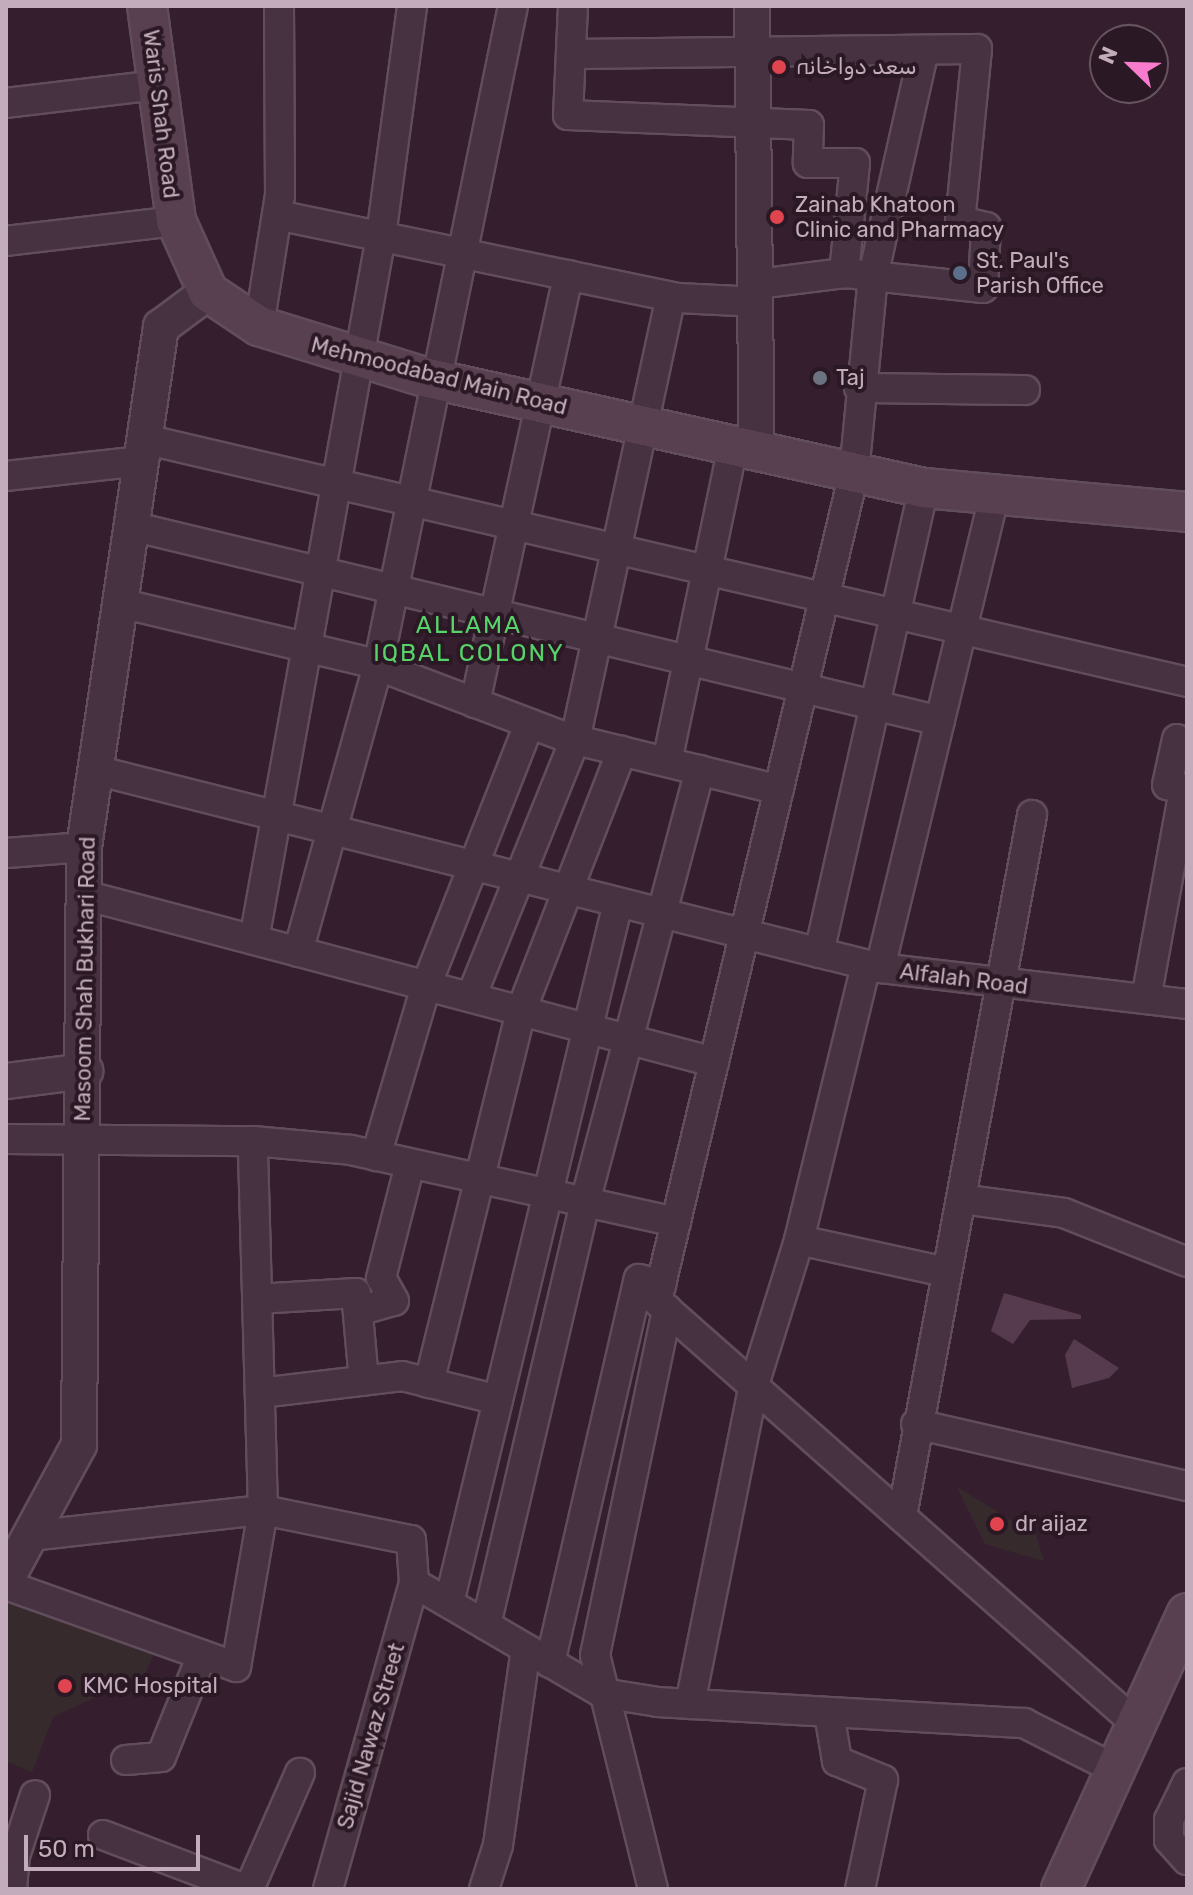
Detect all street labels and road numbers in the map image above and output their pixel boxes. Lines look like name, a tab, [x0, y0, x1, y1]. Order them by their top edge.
street label: Waris Shah Road	[138, 28, 184, 200]
street label: Mehmoodabad Main Road	[308, 331, 570, 421]
street label: Masoom Shah Bukhari Road	[69, 836, 101, 1122]
street label: Alfalah Road	[898, 958, 1030, 1000]
street label: Sajid Nawaz Street	[332, 1640, 410, 1832]

